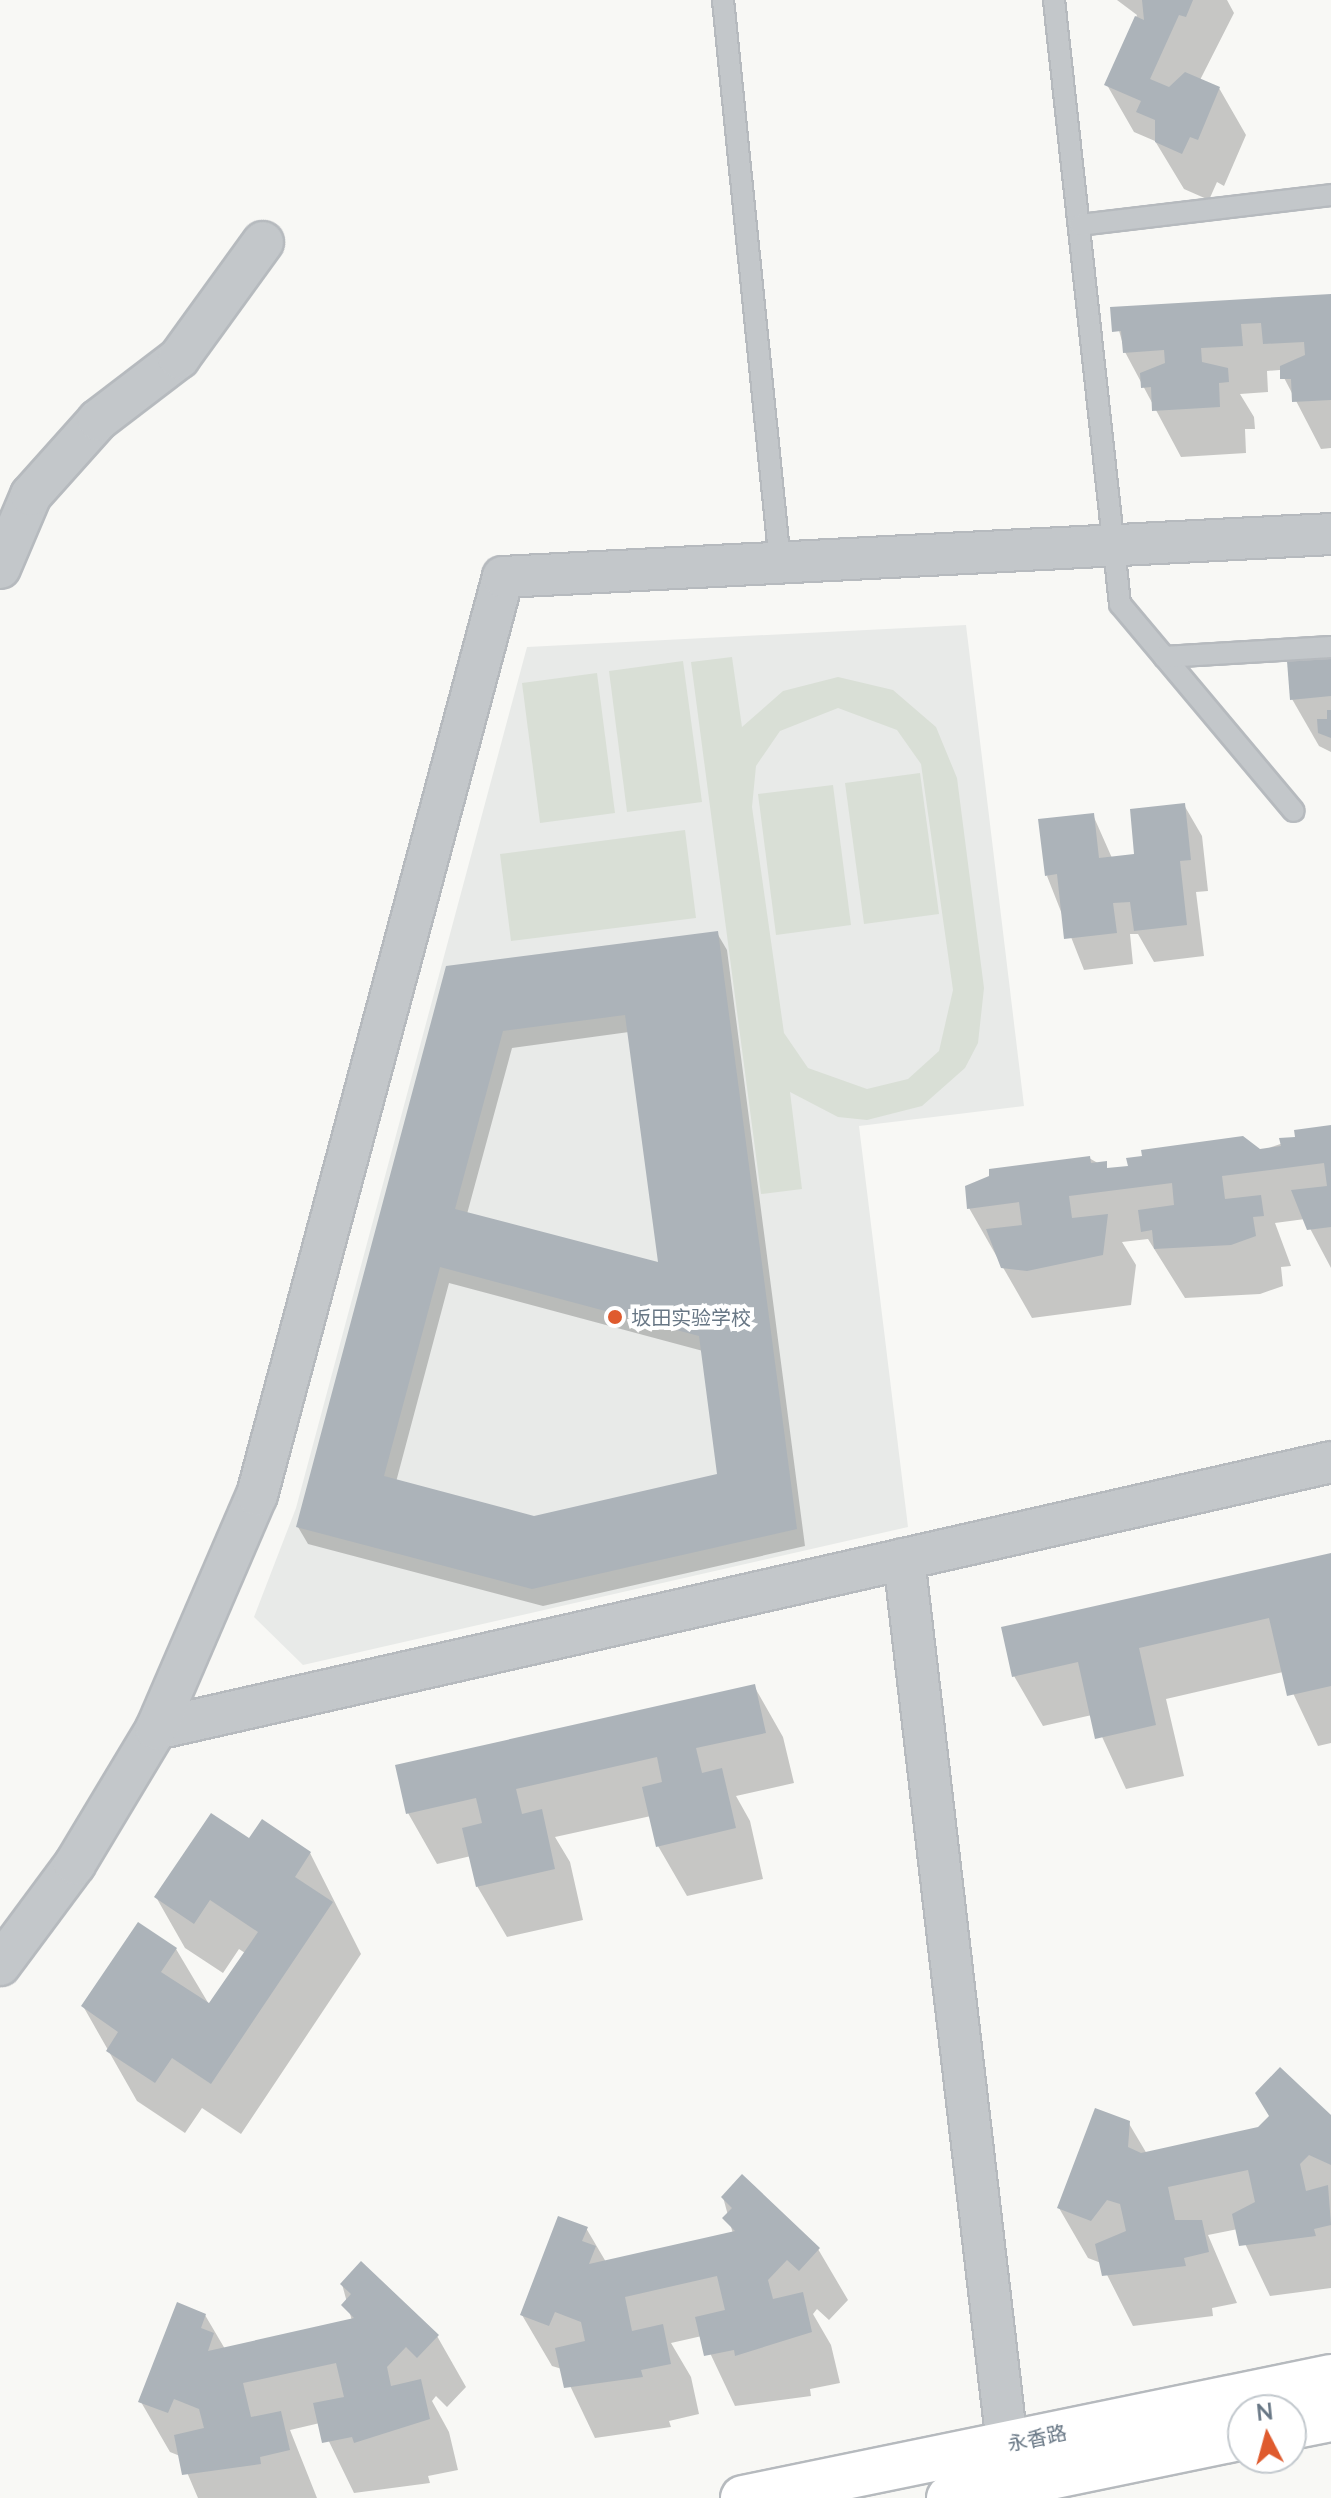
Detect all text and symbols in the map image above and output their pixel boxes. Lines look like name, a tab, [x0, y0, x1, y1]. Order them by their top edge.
place label: 坂田实验学校	[631, 1305, 751, 1329]
marker: 坂田实验学校	[606, 1308, 624, 1326]
north arrow	[1227, 2394, 1307, 2474]
text: N	[1255, 2397, 1274, 2426]
street label: 永香路	[1005, 2420, 1069, 2456]

